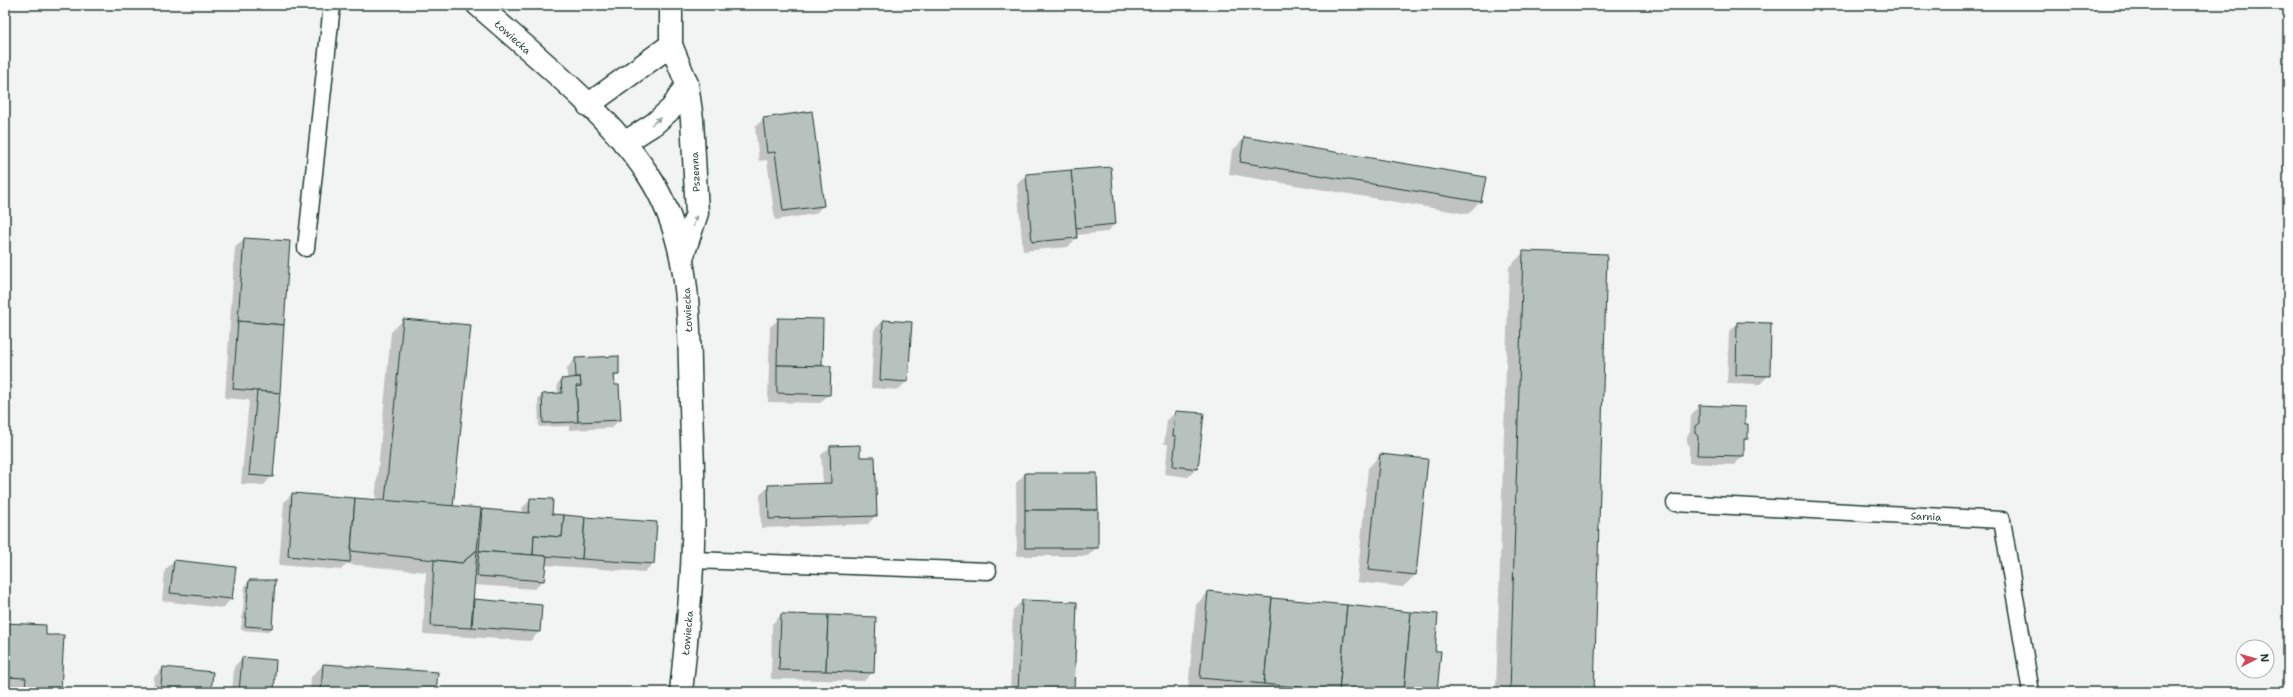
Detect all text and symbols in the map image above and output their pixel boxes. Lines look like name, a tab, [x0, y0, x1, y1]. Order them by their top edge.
street label: Łowiecka	[491, 17, 534, 58]
one-way arrow	[651, 117, 662, 126]
street label: Pszenna	[688, 151, 703, 192]
one-way arrow	[692, 215, 698, 227]
street label: Łowiecka	[680, 287, 695, 334]
street label: Sarnia	[1910, 509, 1942, 524]
street label: Łowiecka	[679, 609, 696, 657]
north arrow	[2235, 639, 2275, 679]
text: N	[2257, 653, 2272, 663]

